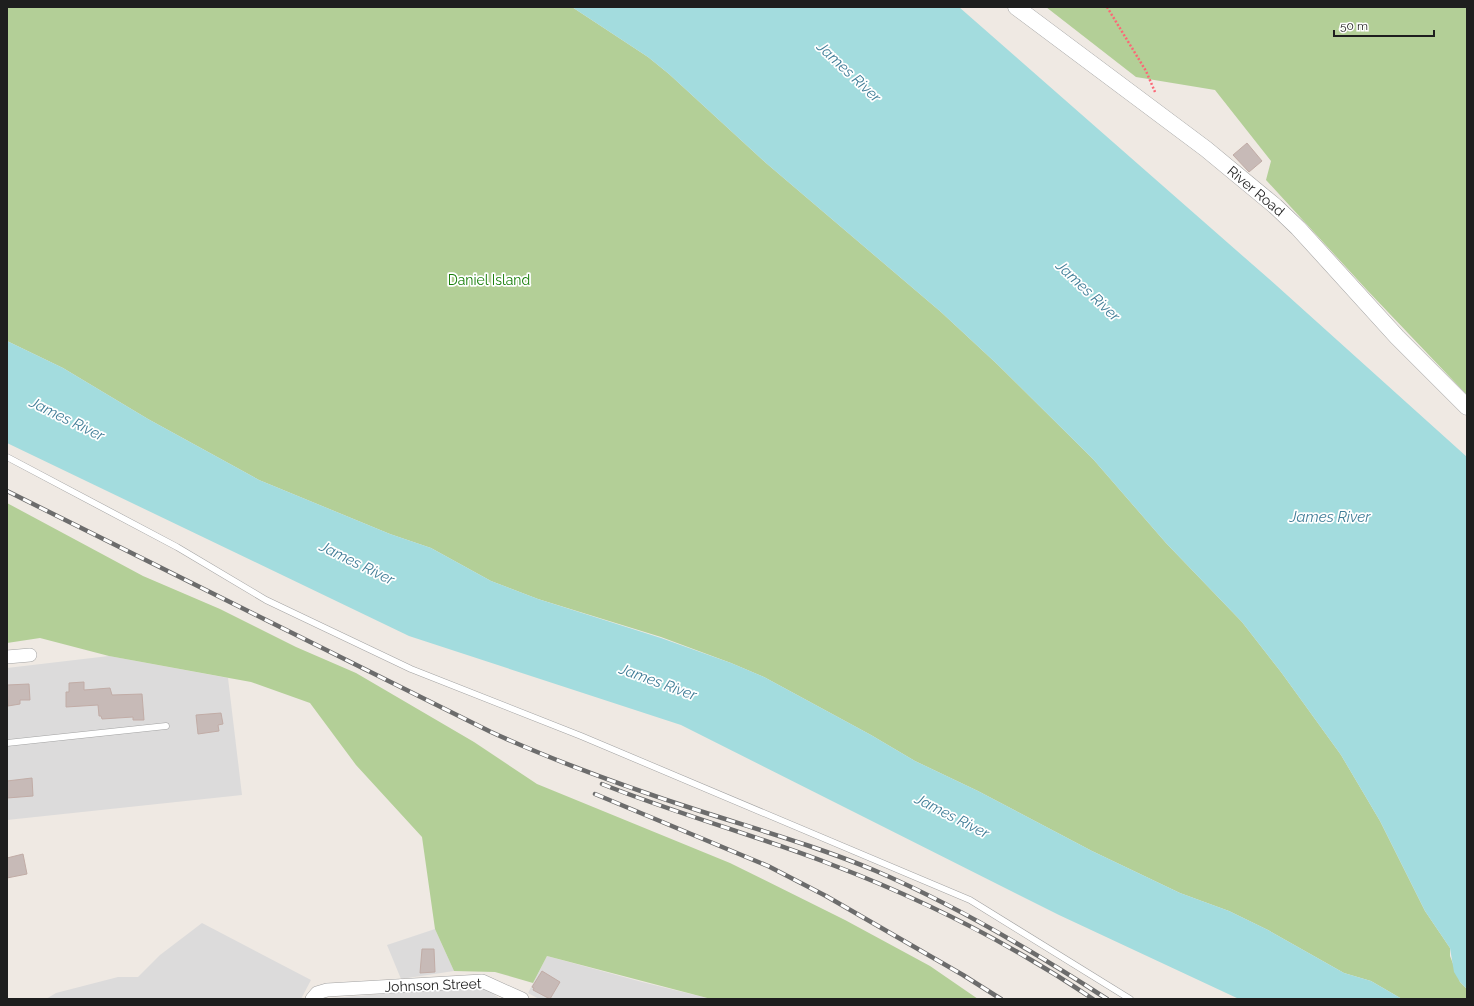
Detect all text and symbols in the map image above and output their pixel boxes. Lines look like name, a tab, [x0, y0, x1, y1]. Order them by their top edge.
scale bar	[1334, 12, 1434, 38]
text: 50 m	[1340, 19, 1368, 33]
water label: James River	[813, 37, 885, 107]
street label: River Road	[1224, 163, 1288, 219]
water label: James River	[1052, 256, 1124, 326]
park label: Daniel Island	[448, 272, 530, 288]
water label: James River	[26, 393, 108, 445]
water label: James River	[1289, 508, 1371, 526]
water label: James River	[316, 537, 398, 589]
water label: James River	[616, 659, 700, 705]
water label: James River	[911, 789, 993, 843]
street label: Johnson Street	[384, 975, 482, 995]

